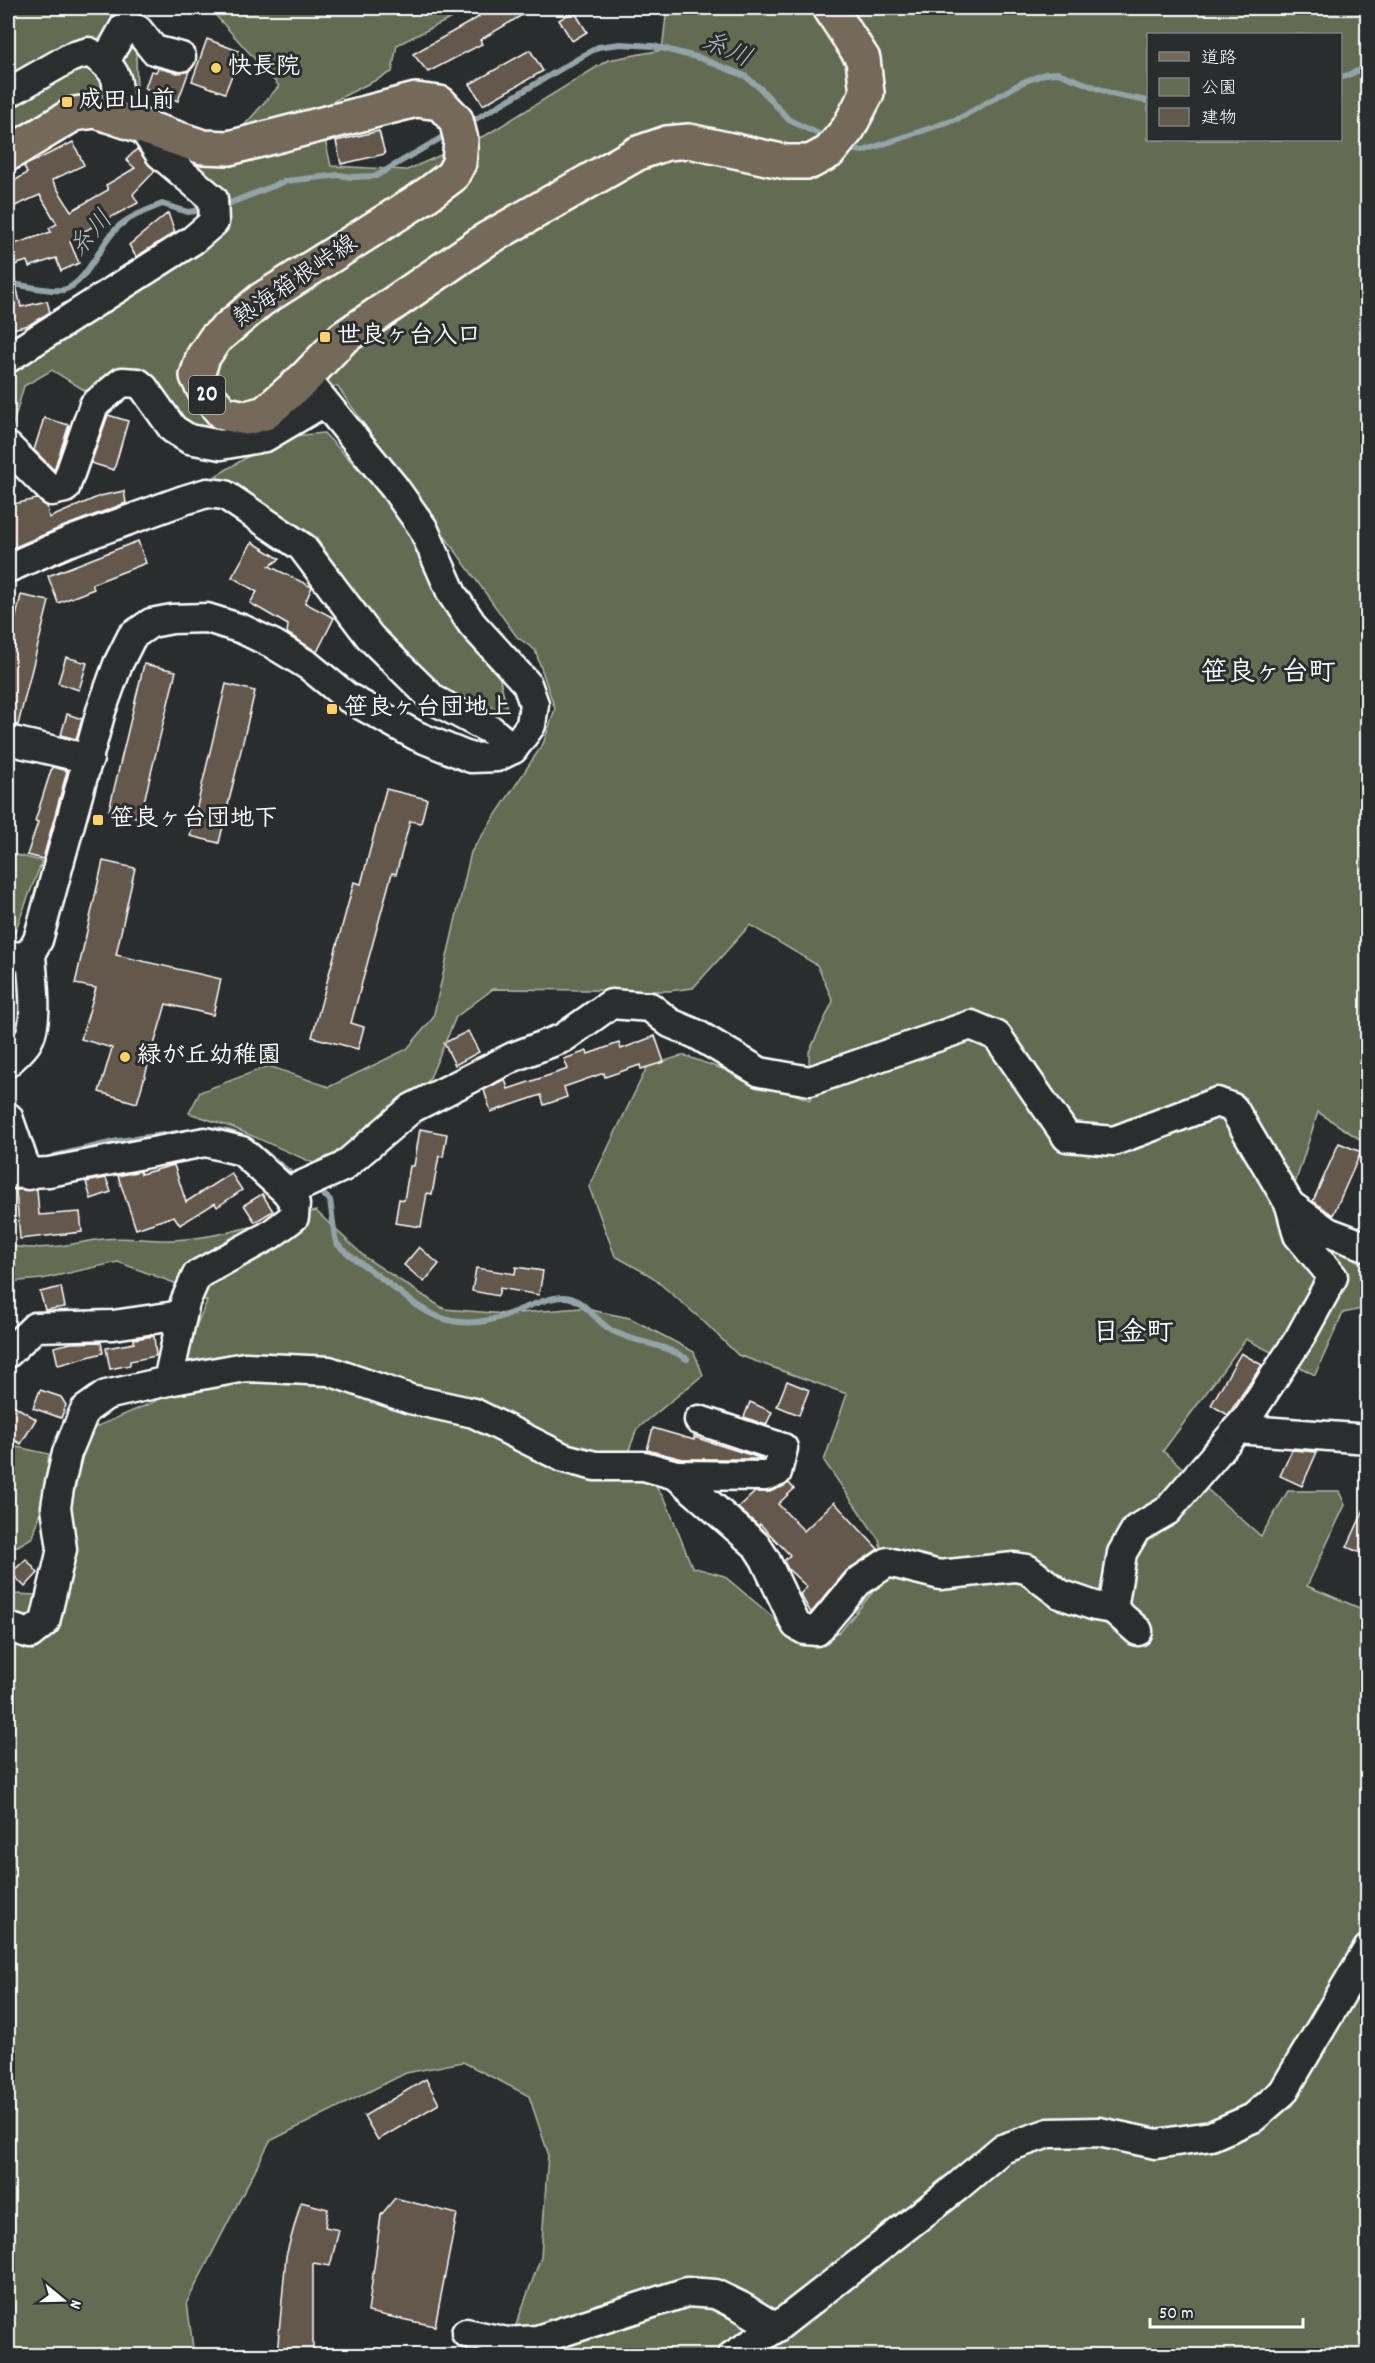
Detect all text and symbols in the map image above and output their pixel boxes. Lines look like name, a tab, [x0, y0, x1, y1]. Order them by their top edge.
water label: 糸川	[695, 24, 757, 78]
legend	[1147, 33, 1342, 141]
text: 道路	[1201, 47, 1237, 72]
place label: 快長院	[228, 51, 300, 85]
marker: 快長院	[209, 61, 223, 75]
text: 公園	[1201, 77, 1237, 102]
place label: 成田山前	[79, 85, 175, 119]
marker: 成田山前	[60, 95, 74, 109]
text: 建物	[1201, 107, 1237, 132]
water label: 糸川	[61, 203, 123, 267]
street label: 熱海箱根峠線	[227, 228, 365, 336]
place label: 世良ヶ台入口	[337, 320, 481, 354]
marker: 世良ヶ台入口	[318, 330, 332, 344]
road number: 20	[189, 376, 225, 414]
district label: 笹良ヶ台町	[1201, 655, 1336, 694]
place label: 笹良ヶ台団地上	[344, 692, 512, 726]
marker: 笹良ヶ台団地上	[325, 702, 339, 716]
place label: 笹良ヶ台団地下	[110, 803, 278, 837]
marker: 笹良ヶ台団地下	[91, 813, 105, 827]
place label: 緑が丘幼稚園	[137, 1040, 281, 1074]
marker: 緑が丘幼稚園	[118, 1050, 132, 1064]
district label: 日金町	[1093, 1315, 1174, 1354]
north arrow	[33, 2270, 93, 2330]
scale bar	[1150, 2291, 1303, 2329]
text: N	[63, 2297, 87, 2312]
text: 50 m	[1159, 2302, 1194, 2327]

